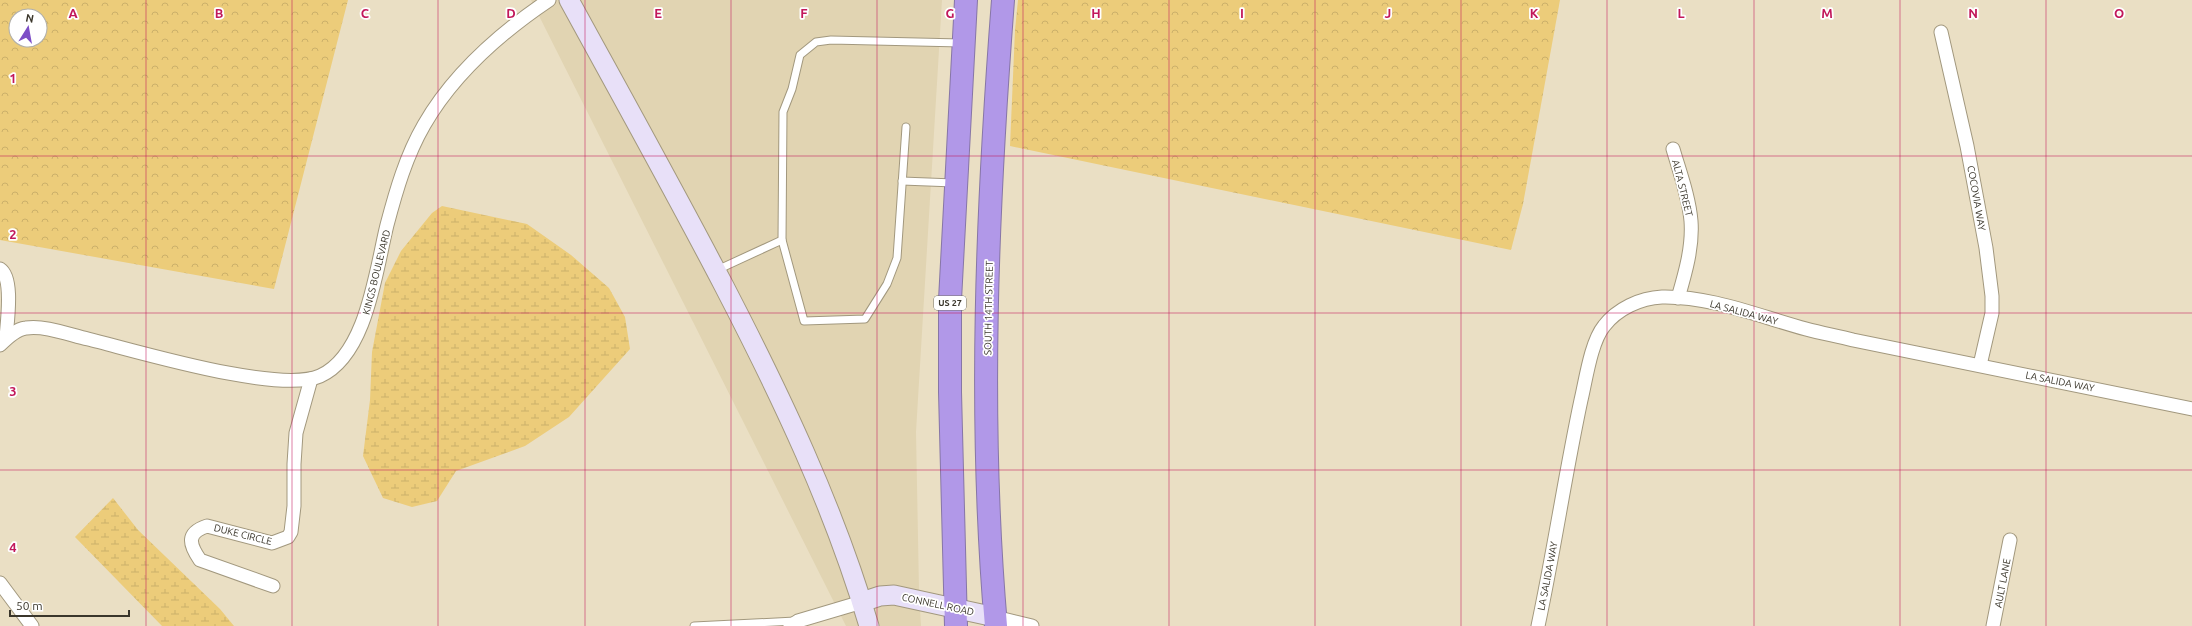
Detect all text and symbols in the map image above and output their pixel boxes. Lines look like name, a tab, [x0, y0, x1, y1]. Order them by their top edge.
text: A	[68, 6, 78, 20]
text: B	[215, 6, 224, 20]
text: C	[361, 6, 370, 20]
text: D	[506, 6, 516, 20]
text: E	[654, 6, 662, 20]
text: F	[800, 6, 808, 20]
text: G	[946, 6, 955, 20]
text: H	[1091, 6, 1101, 20]
text: I	[1240, 6, 1244, 20]
text: J	[1385, 6, 1391, 20]
text: K	[1530, 6, 1539, 20]
text: L	[1677, 6, 1685, 20]
text: M	[1821, 6, 1833, 20]
text: N	[1968, 6, 1978, 20]
text: O	[2114, 6, 2124, 20]
north arrow	[8, 8, 48, 48]
text: N	[25, 12, 35, 25]
text: 1	[9, 71, 17, 85]
street label: ALTA STREET	[1670, 159, 1695, 218]
street label: COCOVIA WAY	[1965, 165, 1988, 232]
text: 2	[9, 227, 17, 241]
street label: KINGS BOULEVARD	[361, 228, 392, 316]
street label: SOUTH 14TH STREET	[982, 260, 995, 355]
road number: US 27	[934, 296, 966, 310]
street label: LA SALIDA WAY	[1709, 298, 1779, 327]
street label: LA SALIDA WAY	[2024, 369, 2096, 394]
text: 3	[9, 384, 17, 398]
street label: DUKE CIRCLE	[213, 522, 273, 547]
text: 4	[9, 540, 17, 554]
street label: LA SALIDA WAY	[1535, 540, 1560, 612]
street label: AULT LANE	[1992, 557, 2013, 609]
street label: CONNELL ROAD	[901, 591, 975, 618]
scale bar	[10, 592, 129, 618]
text: 50 m	[16, 599, 43, 612]

